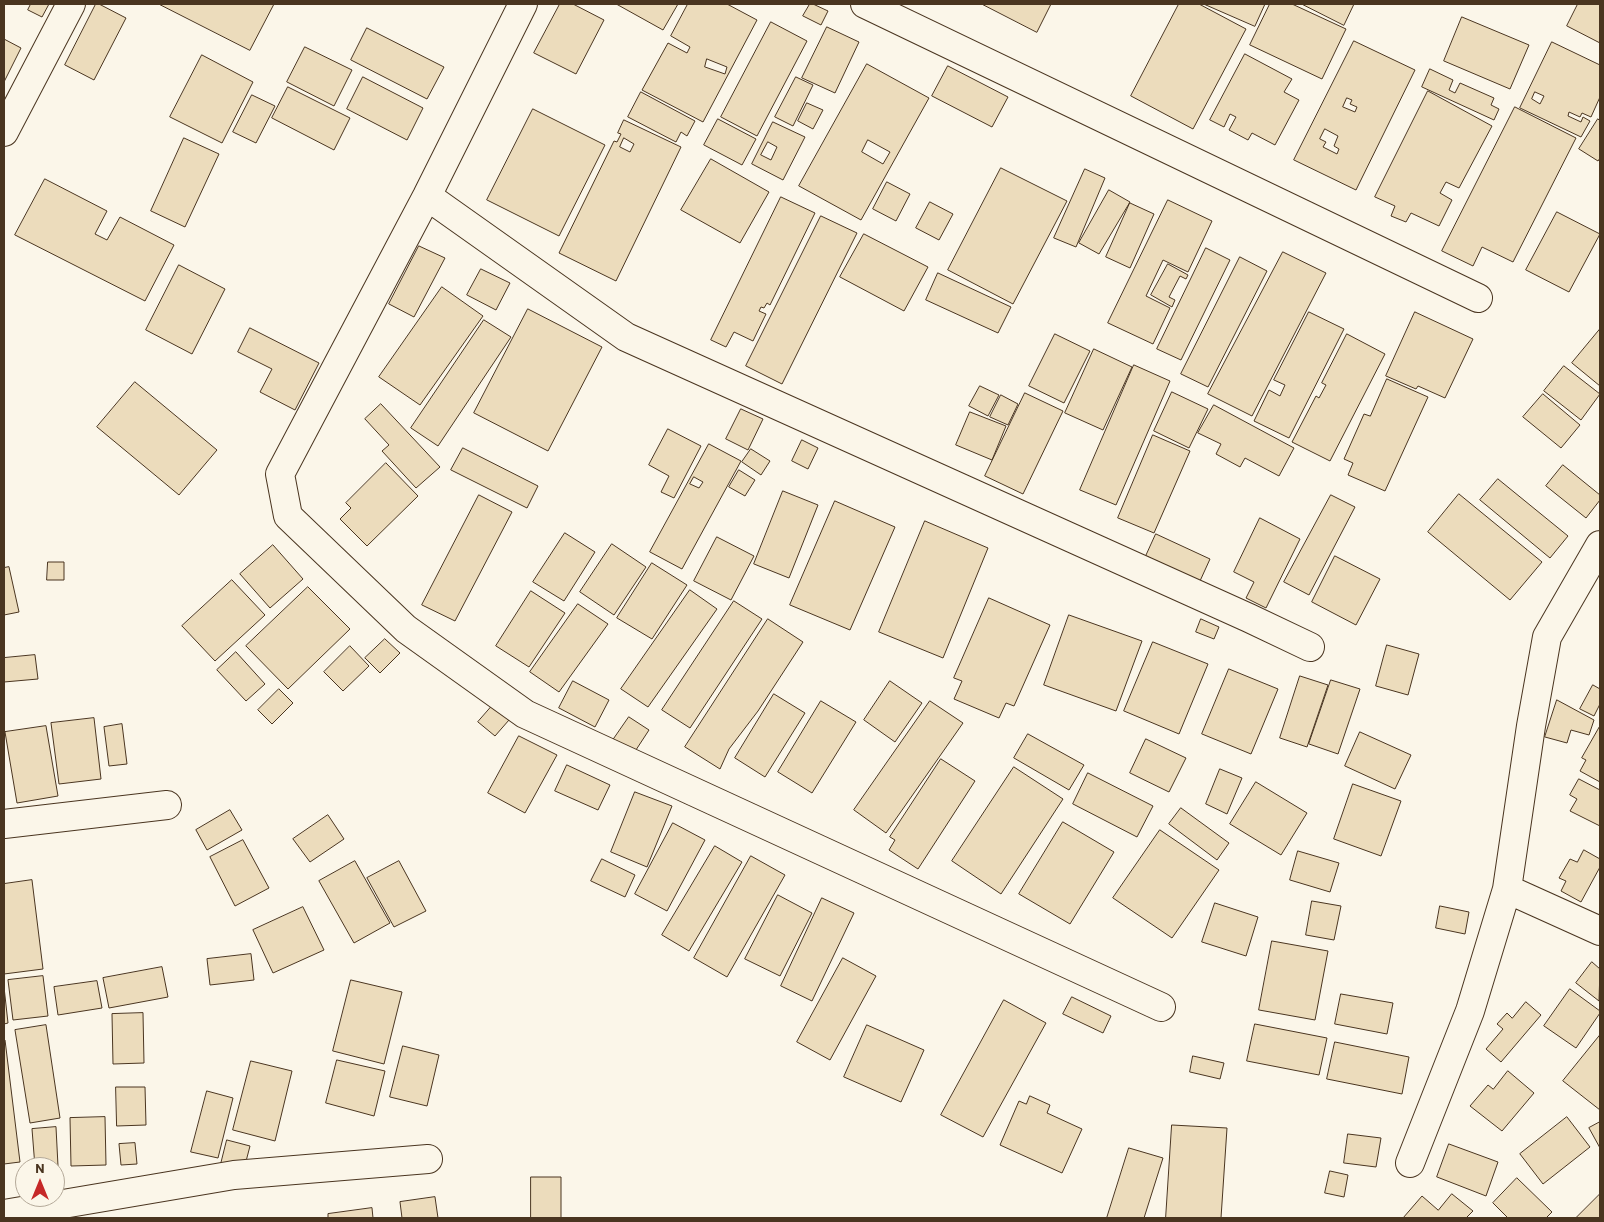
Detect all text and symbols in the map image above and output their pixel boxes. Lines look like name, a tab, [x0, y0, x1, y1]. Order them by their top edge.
north arrow	[15, 1157, 65, 1207]
text: N	[35, 1159, 45, 1176]

